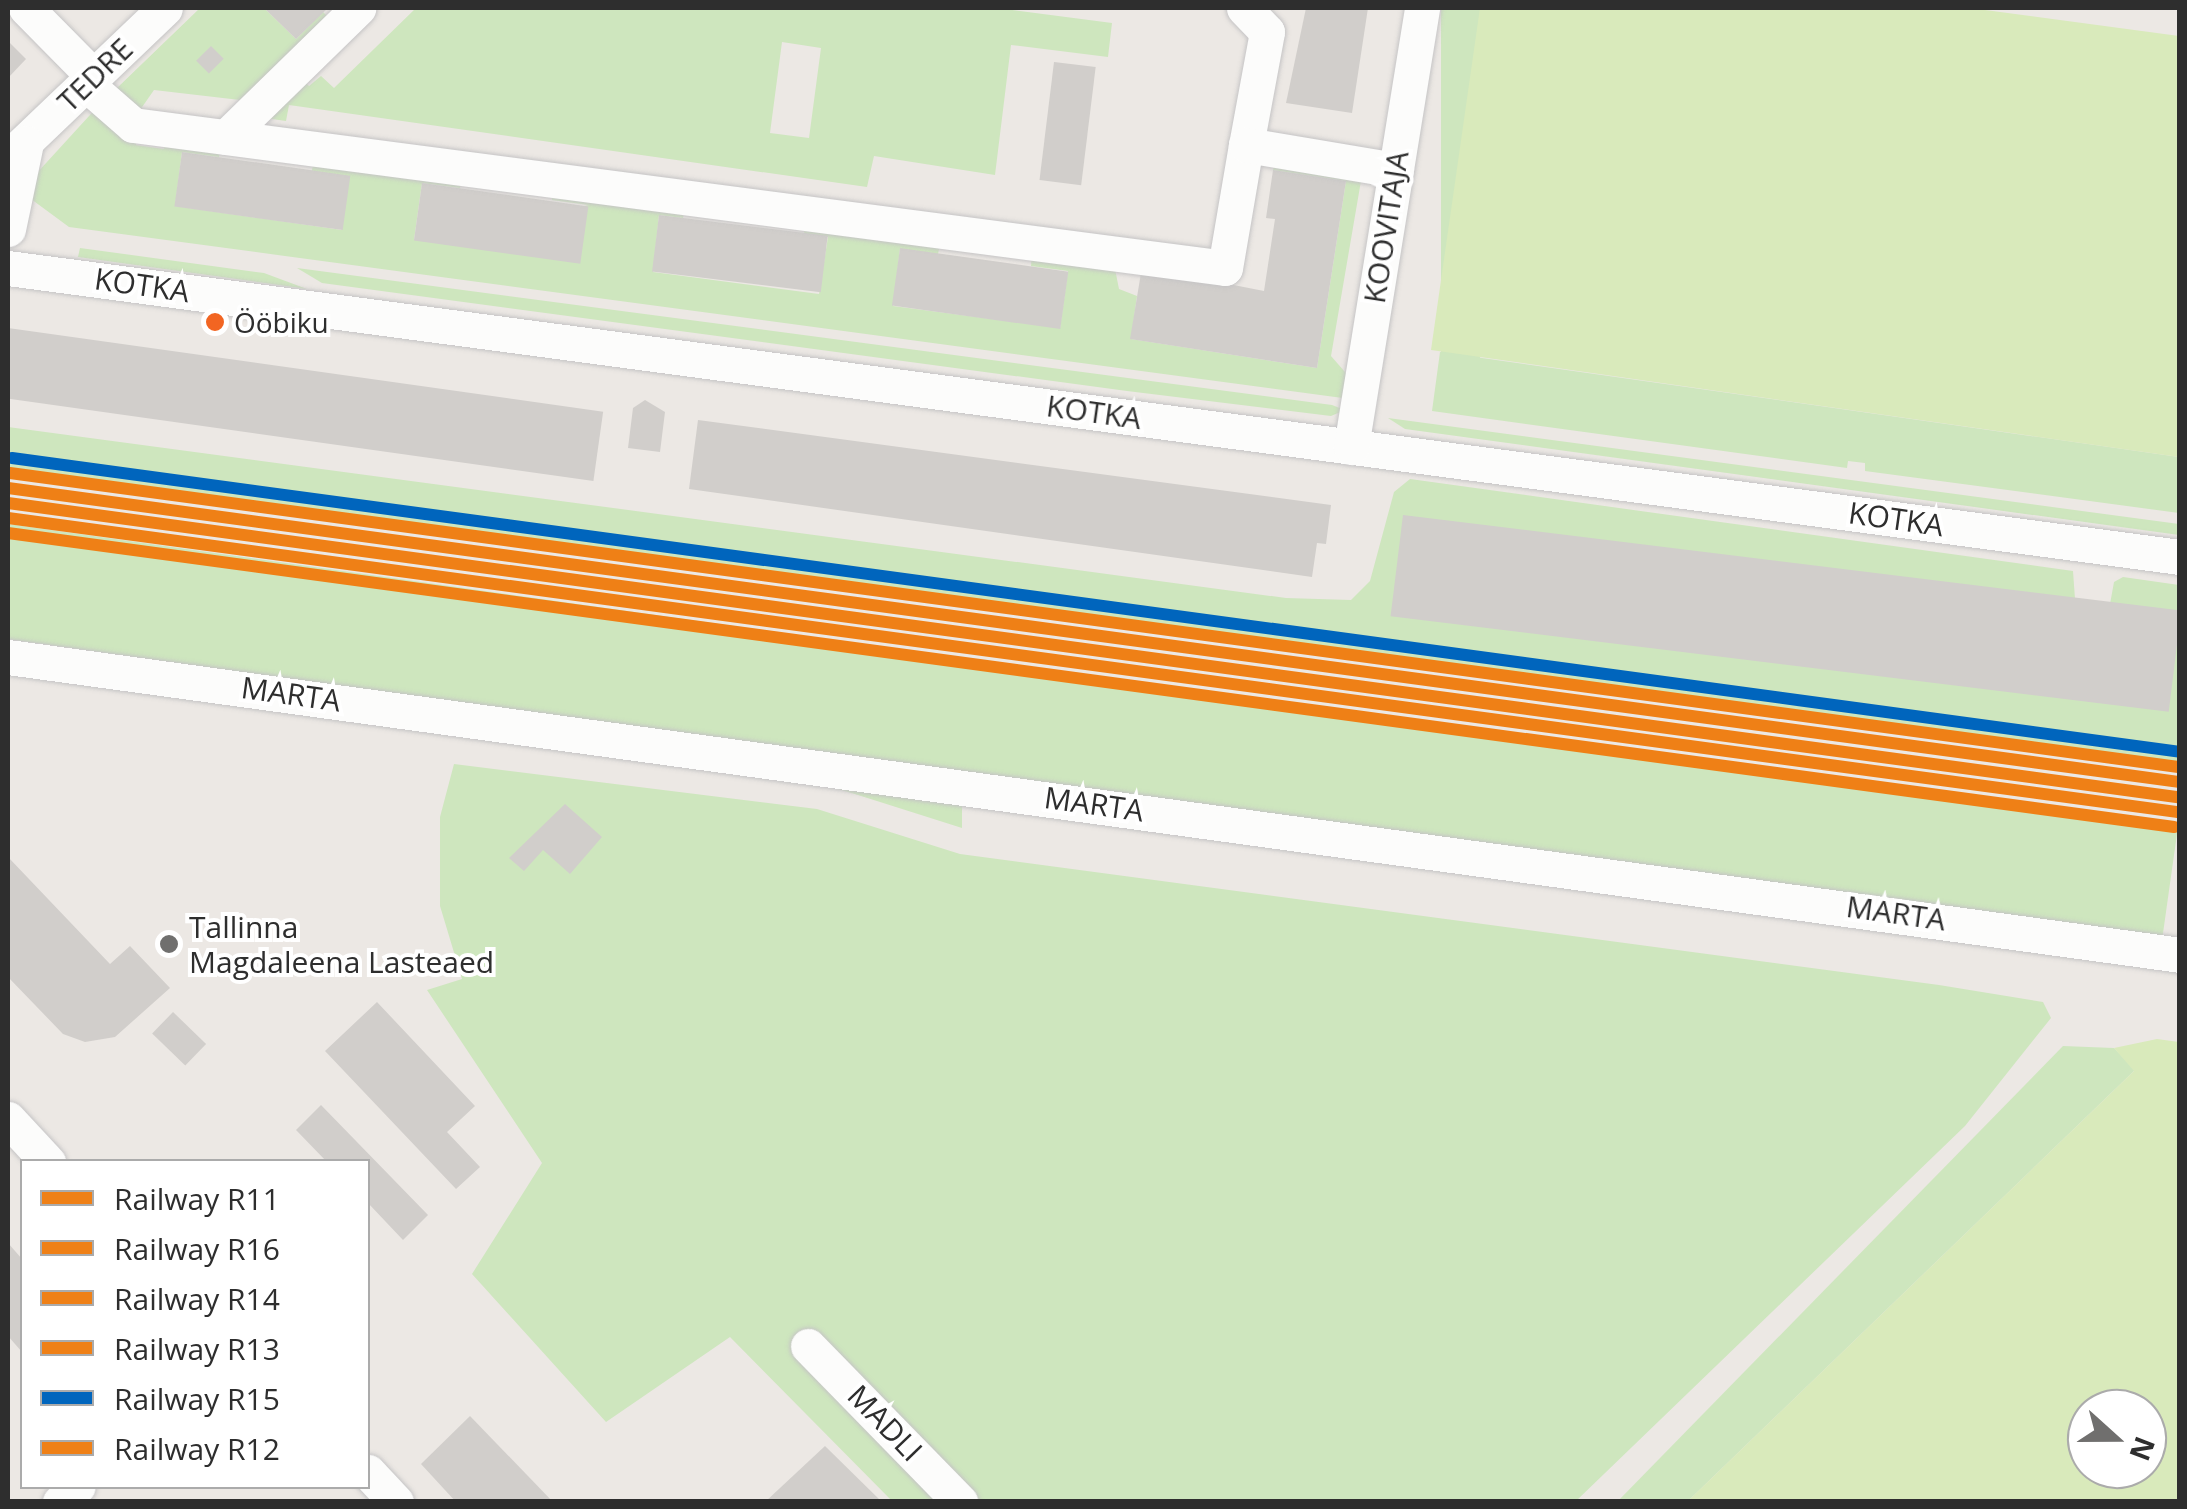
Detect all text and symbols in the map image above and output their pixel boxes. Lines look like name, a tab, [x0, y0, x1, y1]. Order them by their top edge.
street label: TEDRE	[50, 31, 140, 119]
street label: KOOVITAJA	[1356, 148, 1416, 306]
street label: KOTKA	[92, 261, 192, 309]
place label: Ööbiku	[234, 305, 329, 339]
marker: Ööbiku	[205, 312, 225, 332]
street label: KOTKA	[1044, 388, 1144, 436]
street label: KOTKA	[1846, 495, 1946, 543]
street label: MARTA	[239, 669, 343, 719]
street label: MARTA	[1042, 779, 1146, 829]
street label: MARTA	[1844, 888, 1948, 938]
place label: Tallinna Magdaleena Lasteaed	[189, 909, 494, 980]
marker: Tallinna Magdaleena Lasteaed	[158, 933, 180, 955]
legend	[20, 1159, 370, 1489]
text: Railway R11	[114, 1178, 280, 1219]
text: Railway R16	[114, 1228, 280, 1269]
text: Railway R14	[114, 1278, 280, 1319]
text: Railway R13	[114, 1328, 280, 1369]
street label: MADLI	[840, 1377, 930, 1469]
text: Railway R15	[114, 1378, 280, 1419]
north arrow	[2067, 1389, 2167, 1489]
text: Railway R12	[114, 1428, 280, 1469]
text: N	[2121, 1432, 2165, 1466]

